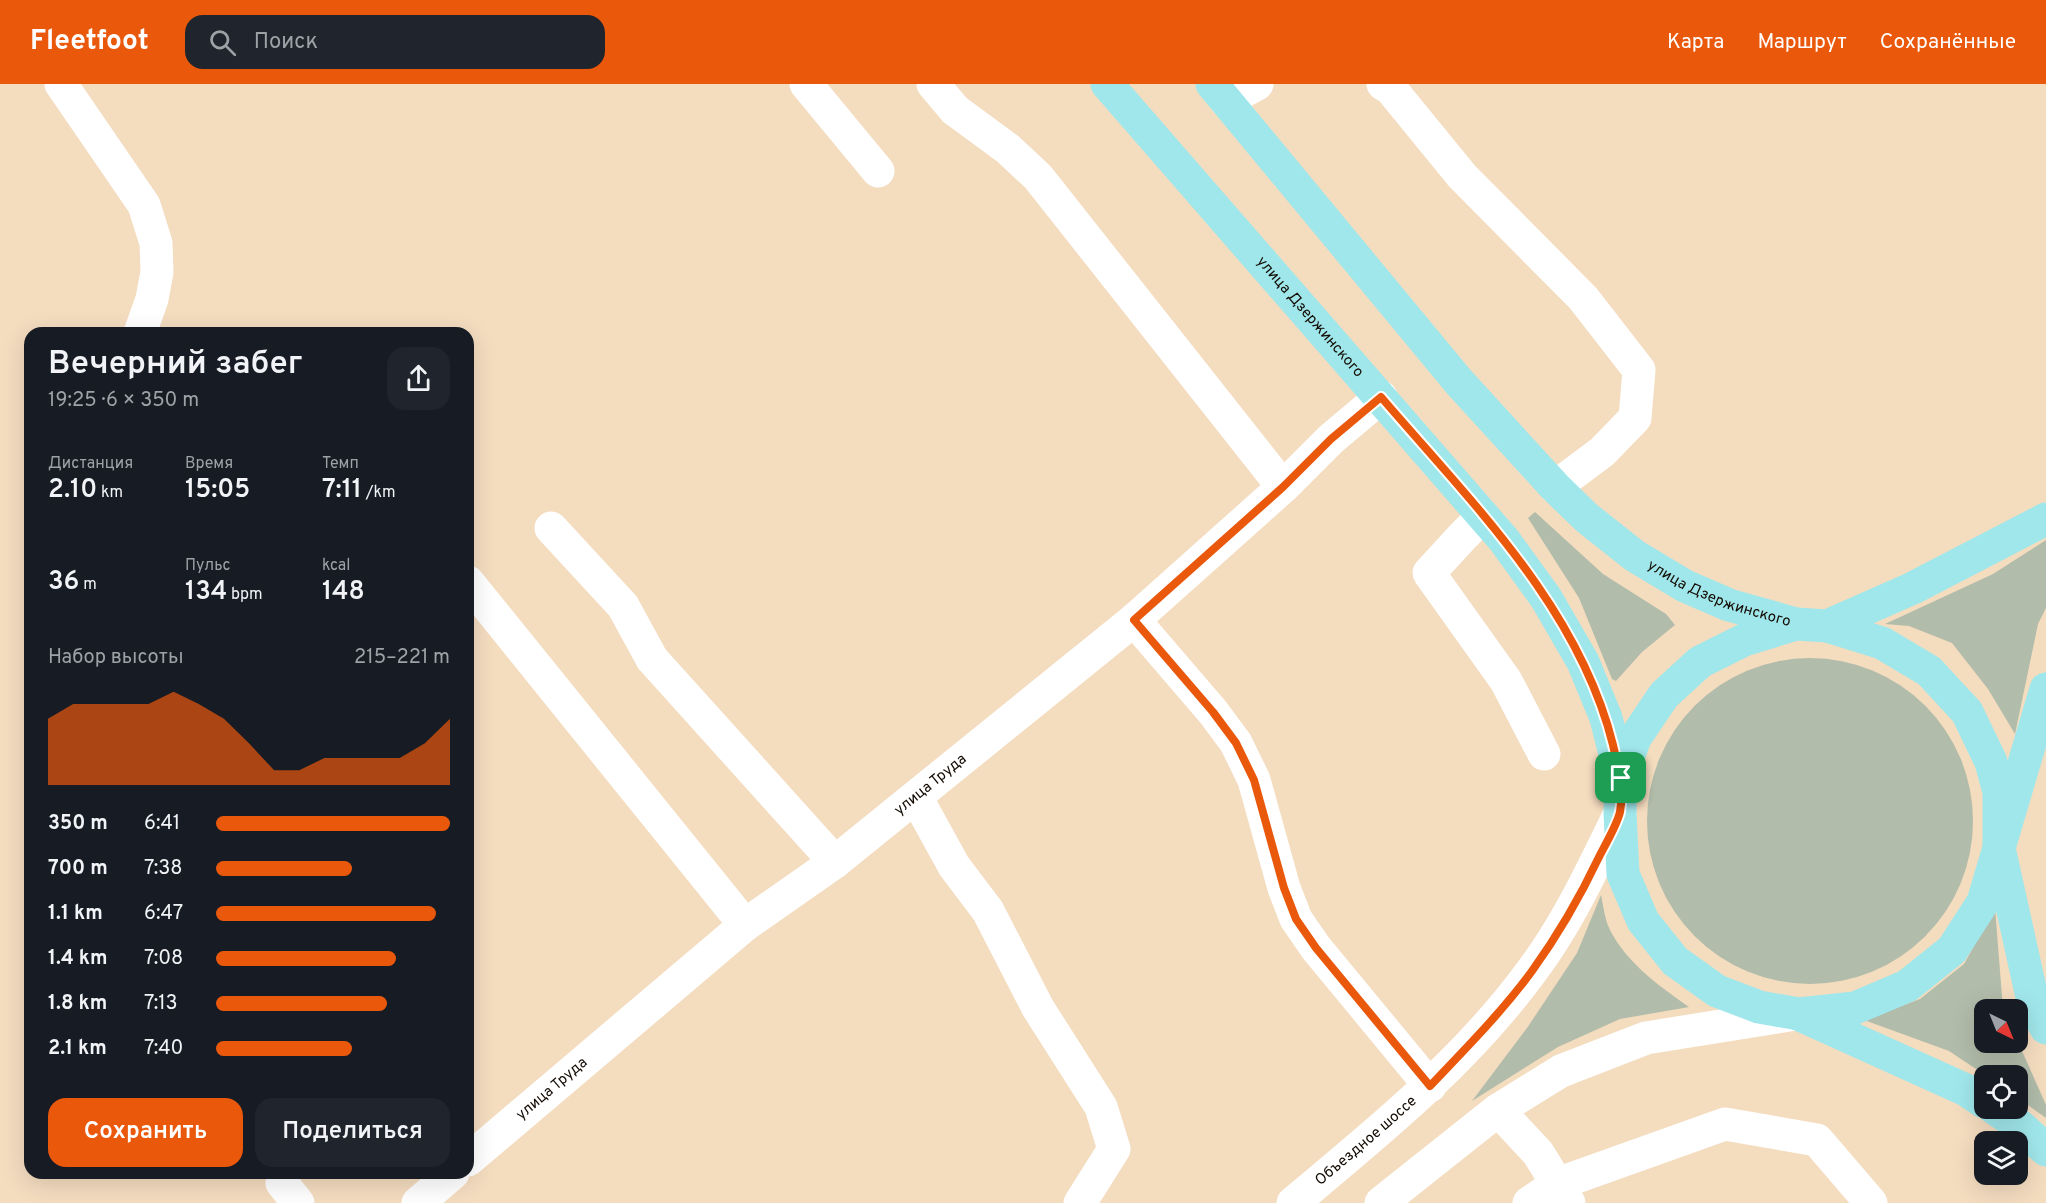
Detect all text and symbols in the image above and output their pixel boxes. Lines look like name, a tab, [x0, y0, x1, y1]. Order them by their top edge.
search box	[185, 15, 605, 69]
text: Fleetfoot	[30, 24, 149, 60]
icon: search	[206, 26, 239, 59]
text: Поиск	[254, 29, 318, 56]
text: Карта	[1667, 29, 1724, 56]
text: Маршрут	[1757, 29, 1847, 56]
text: Сохранённые	[1880, 29, 2016, 56]
street label: улица Дзержинского	[1252, 253, 1368, 381]
text: Вечерний забег	[48, 344, 303, 386]
button: share	[387, 347, 450, 410]
text: 19:25 · 6 × 350 m	[48, 388, 199, 414]
text: Дистанция	[48, 454, 133, 474]
text: Время	[185, 454, 233, 474]
text: Темп	[322, 454, 359, 474]
text: 2.10	[48, 474, 97, 507]
text: 15:05	[185, 474, 250, 507]
text: 7:11	[322, 474, 362, 507]
text: km	[97, 483, 123, 503]
text: /km	[362, 483, 396, 503]
text: Пульс	[185, 556, 231, 576]
text: kcal	[322, 556, 350, 576]
street label: улица Дзержинского	[1644, 556, 1793, 632]
text: 36	[48, 566, 79, 599]
text: m	[79, 575, 97, 595]
text: 134	[185, 576, 227, 609]
text: 148	[322, 576, 365, 609]
text: bpm	[227, 585, 263, 605]
text: Набор высоты	[48, 645, 184, 671]
text: 215–221 m	[354, 645, 450, 671]
street label: улица Труда	[890, 750, 971, 820]
pin	[1595, 752, 1646, 803]
icon: arrive	[1604, 761, 1637, 794]
text: 350 m	[48, 811, 108, 837]
text: 6:41	[144, 811, 180, 837]
text: 700 m	[48, 856, 108, 882]
text: 7:38	[144, 856, 182, 882]
text: 1.1 km	[48, 901, 103, 927]
text: 6:47	[144, 901, 183, 927]
text: 1.4 km	[48, 946, 108, 972]
text: 7:08	[144, 946, 183, 972]
text: 1.8 km	[48, 991, 107, 1017]
text: 7:13	[144, 991, 178, 1017]
north arrow	[1974, 999, 2028, 1053]
map controls	[1974, 999, 2028, 1185]
text: 2.1 km	[48, 1036, 107, 1062]
text: 7:40	[144, 1036, 183, 1062]
street label: улица Труда	[512, 1053, 591, 1124]
button: locate	[1974, 1065, 2028, 1119]
street label: Объездное шоссе	[1311, 1092, 1421, 1190]
button: Сохранить	[48, 1098, 243, 1167]
button: Поделиться	[255, 1098, 450, 1167]
button: layers	[1974, 1131, 2028, 1185]

